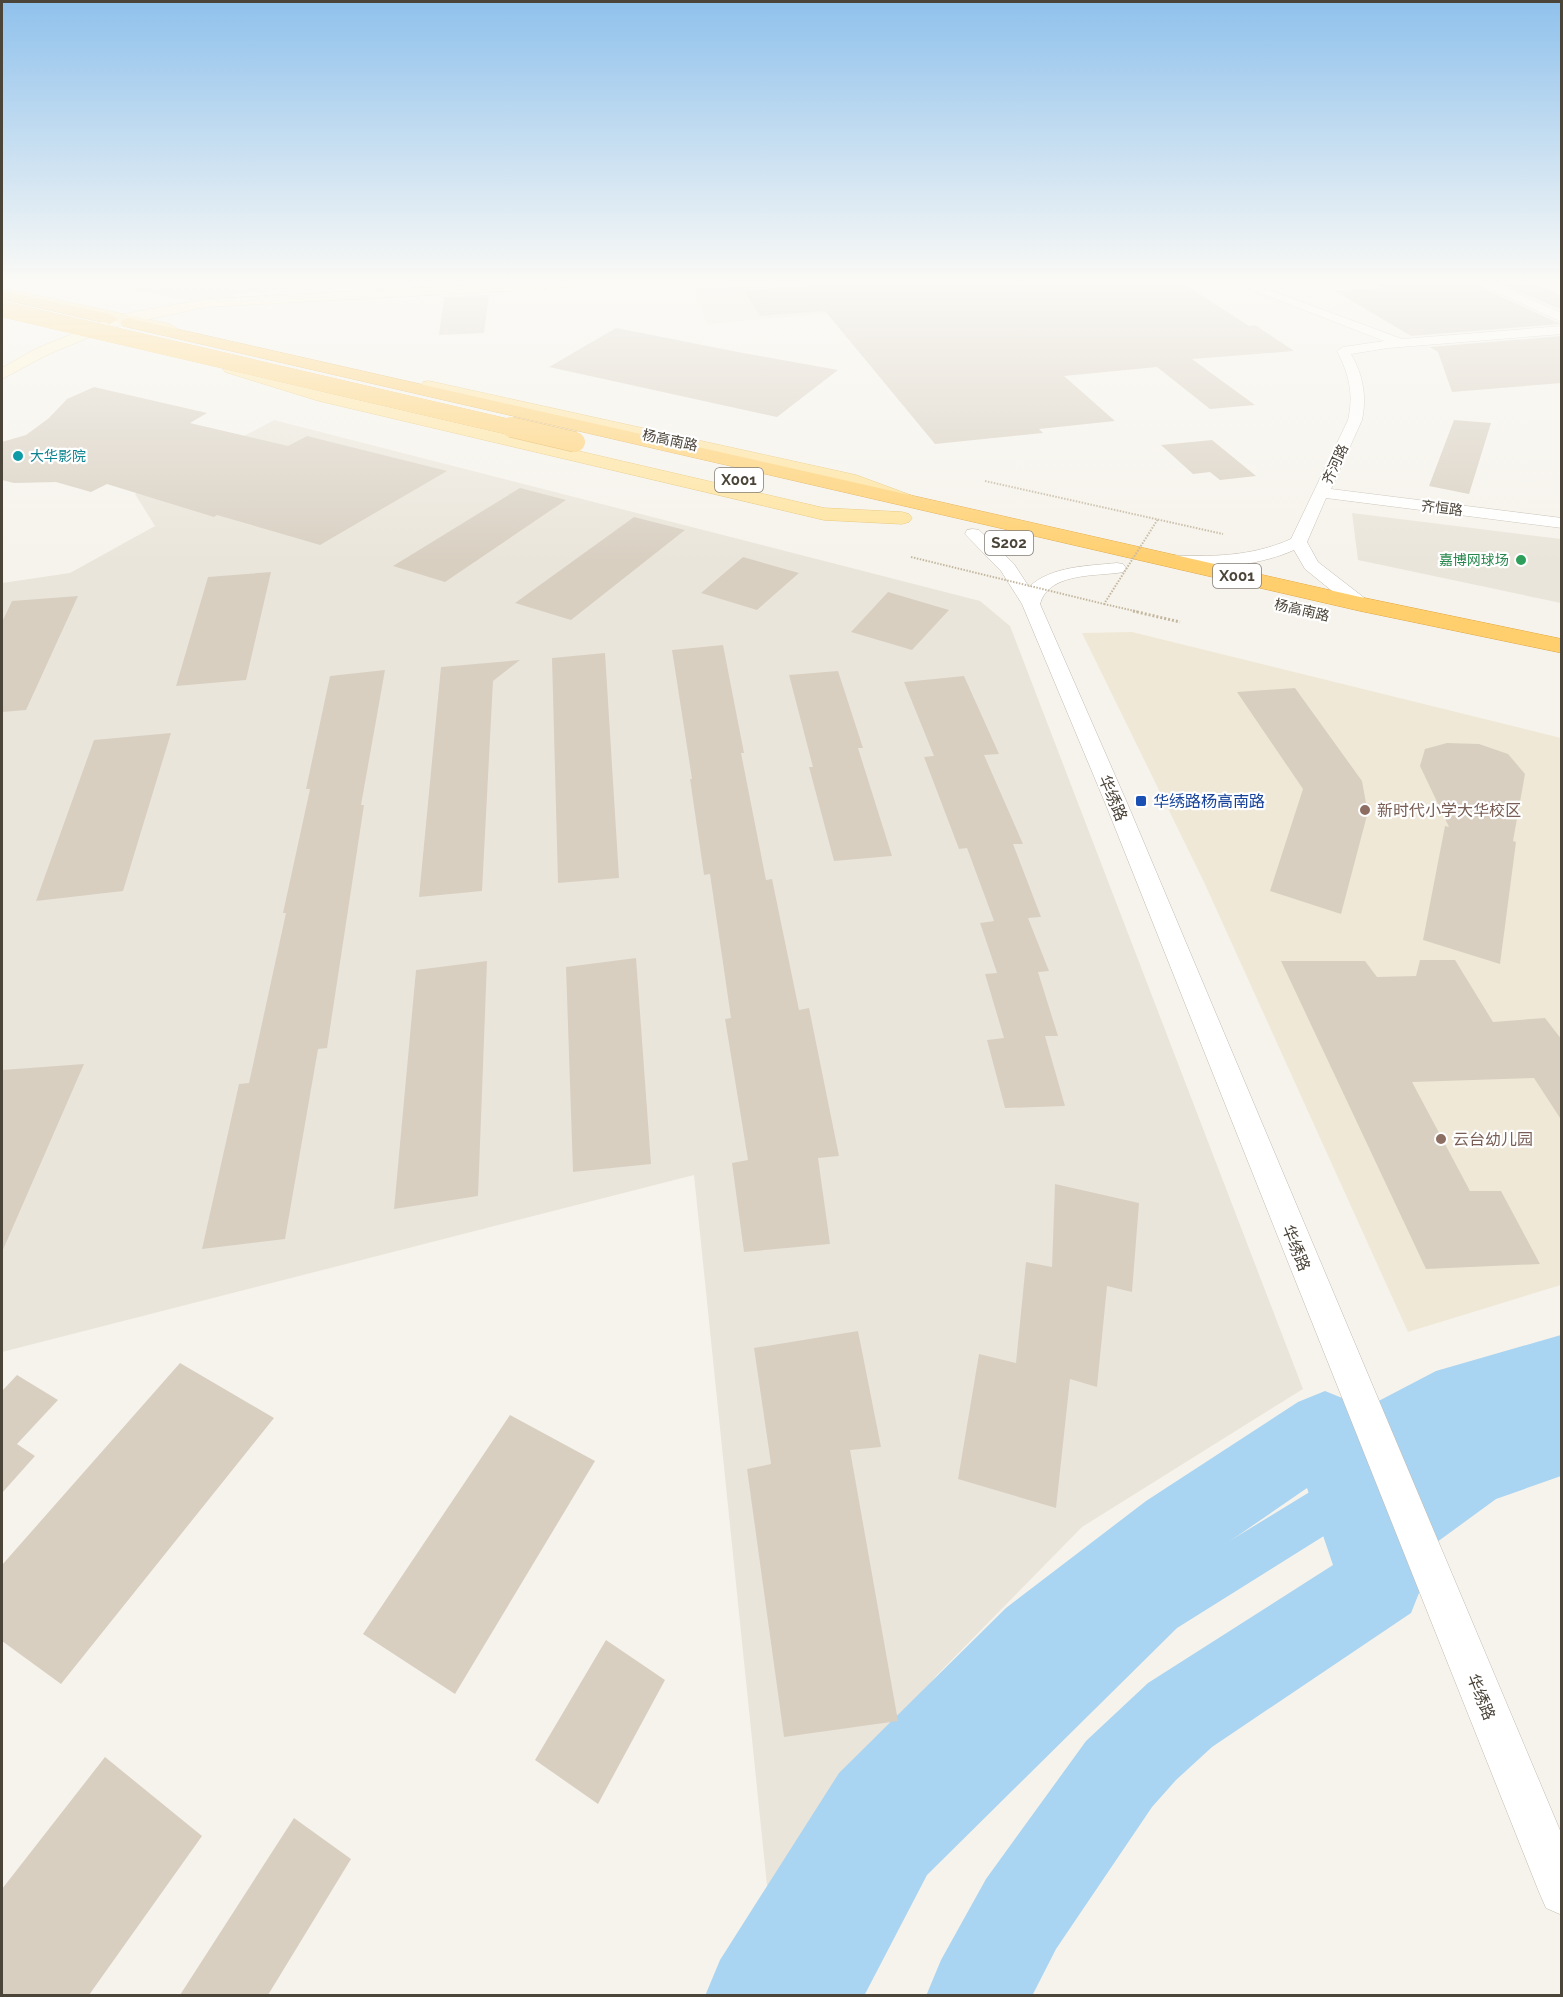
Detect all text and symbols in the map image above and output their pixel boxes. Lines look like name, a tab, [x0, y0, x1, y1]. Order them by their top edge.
street label: 杨高南路	[641, 426, 699, 454]
street label: 齐河路	[1319, 442, 1351, 486]
place label: 大华影院	[30, 448, 86, 464]
marker: 大华影院	[11, 449, 25, 463]
road number: X001	[715, 468, 763, 492]
street label: 齐恒路	[1420, 498, 1464, 518]
road number: S202	[985, 531, 1033, 555]
place label: 嘉博网球场	[1439, 552, 1509, 568]
marker: 嘉博网球场	[1514, 553, 1528, 567]
road number: X001	[1213, 564, 1261, 588]
street label: 杨高南路	[1273, 596, 1331, 624]
street label: 华绣路	[1095, 772, 1131, 824]
place label: 华绣路杨高南路	[1153, 792, 1265, 811]
marker: 华绣路杨高南路	[1134, 794, 1148, 808]
place label: 新时代小学大华校区	[1377, 801, 1521, 820]
marker: 新时代小学大华校区	[1358, 803, 1372, 817]
place label: 云台幼儿园	[1453, 1130, 1533, 1149]
marker: 云台幼儿园	[1434, 1132, 1448, 1146]
street label: 华绣路	[1278, 1222, 1314, 1274]
street label: 华绣路	[1463, 1671, 1499, 1723]

